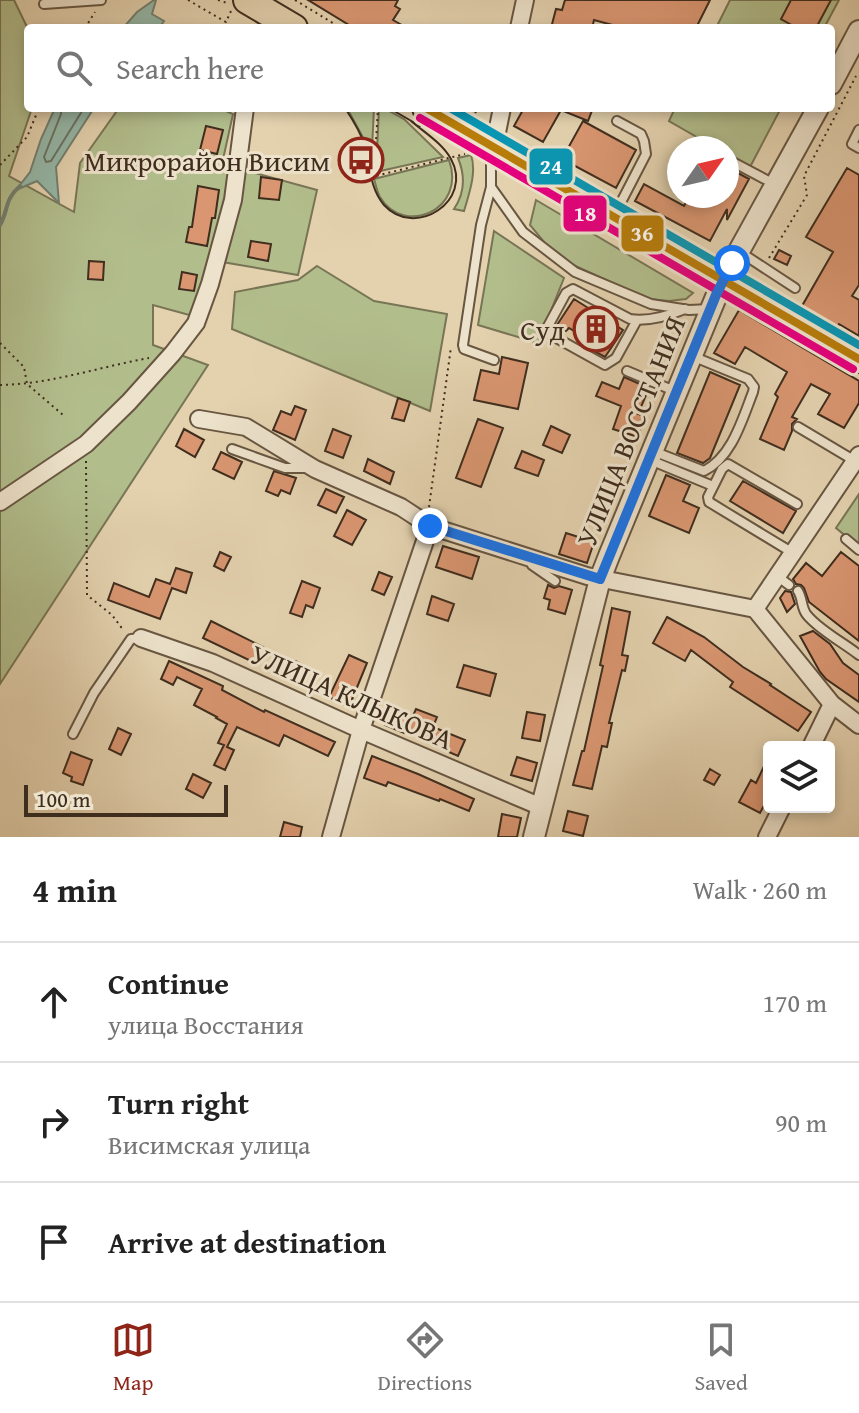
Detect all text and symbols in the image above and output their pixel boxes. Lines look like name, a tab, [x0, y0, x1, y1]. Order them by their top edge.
search box	[24, 24, 835, 112]
icon: search	[52, 46, 96, 90]
text: Search here	[116, 46, 264, 90]
bus stop icon: Микрорайон Висим	[337, 136, 385, 184]
north arrow	[667, 136, 739, 208]
place label: Микрорайон Висим	[84, 140, 330, 181]
line badge: 24	[528, 147, 574, 186]
text: 24	[540, 150, 562, 182]
line badge: 18	[562, 194, 608, 233]
text: 18	[574, 197, 596, 229]
line badge: 36	[620, 214, 665, 253]
text: 36	[631, 217, 653, 249]
route start	[714, 245, 750, 281]
building icon: Суд	[572, 305, 620, 353]
place label: Суд	[520, 309, 565, 350]
street label: УЛИЦА ВОССТАНИЯ	[565, 310, 695, 552]
route end	[412, 508, 448, 544]
street label: УЛИЦА КЛЫКОВА	[244, 633, 460, 759]
map controls	[763, 741, 835, 813]
button: layers	[763, 741, 835, 813]
scale bar	[24, 781, 228, 817]
text: 100 m	[36, 783, 91, 815]
text: 4 min	[32, 865, 117, 914]
text: Walk · 260 m	[693, 870, 827, 909]
text: Continue	[108, 961, 229, 1005]
icon: ahead	[32, 980, 76, 1024]
text: 170 m	[762, 983, 827, 1022]
text: улица Восстания	[108, 1005, 304, 1044]
text: Turn right	[108, 1081, 249, 1125]
icon: right	[32, 1100, 76, 1144]
text: 90 m	[775, 1103, 827, 1142]
text: Висимская улица	[108, 1125, 310, 1164]
icon: arrive	[32, 1220, 76, 1264]
text: Arrive at destination	[108, 1220, 386, 1264]
tab: Map	[111, 1318, 155, 1398]
tab: Directions	[378, 1318, 472, 1398]
tab: Saved	[695, 1318, 748, 1398]

